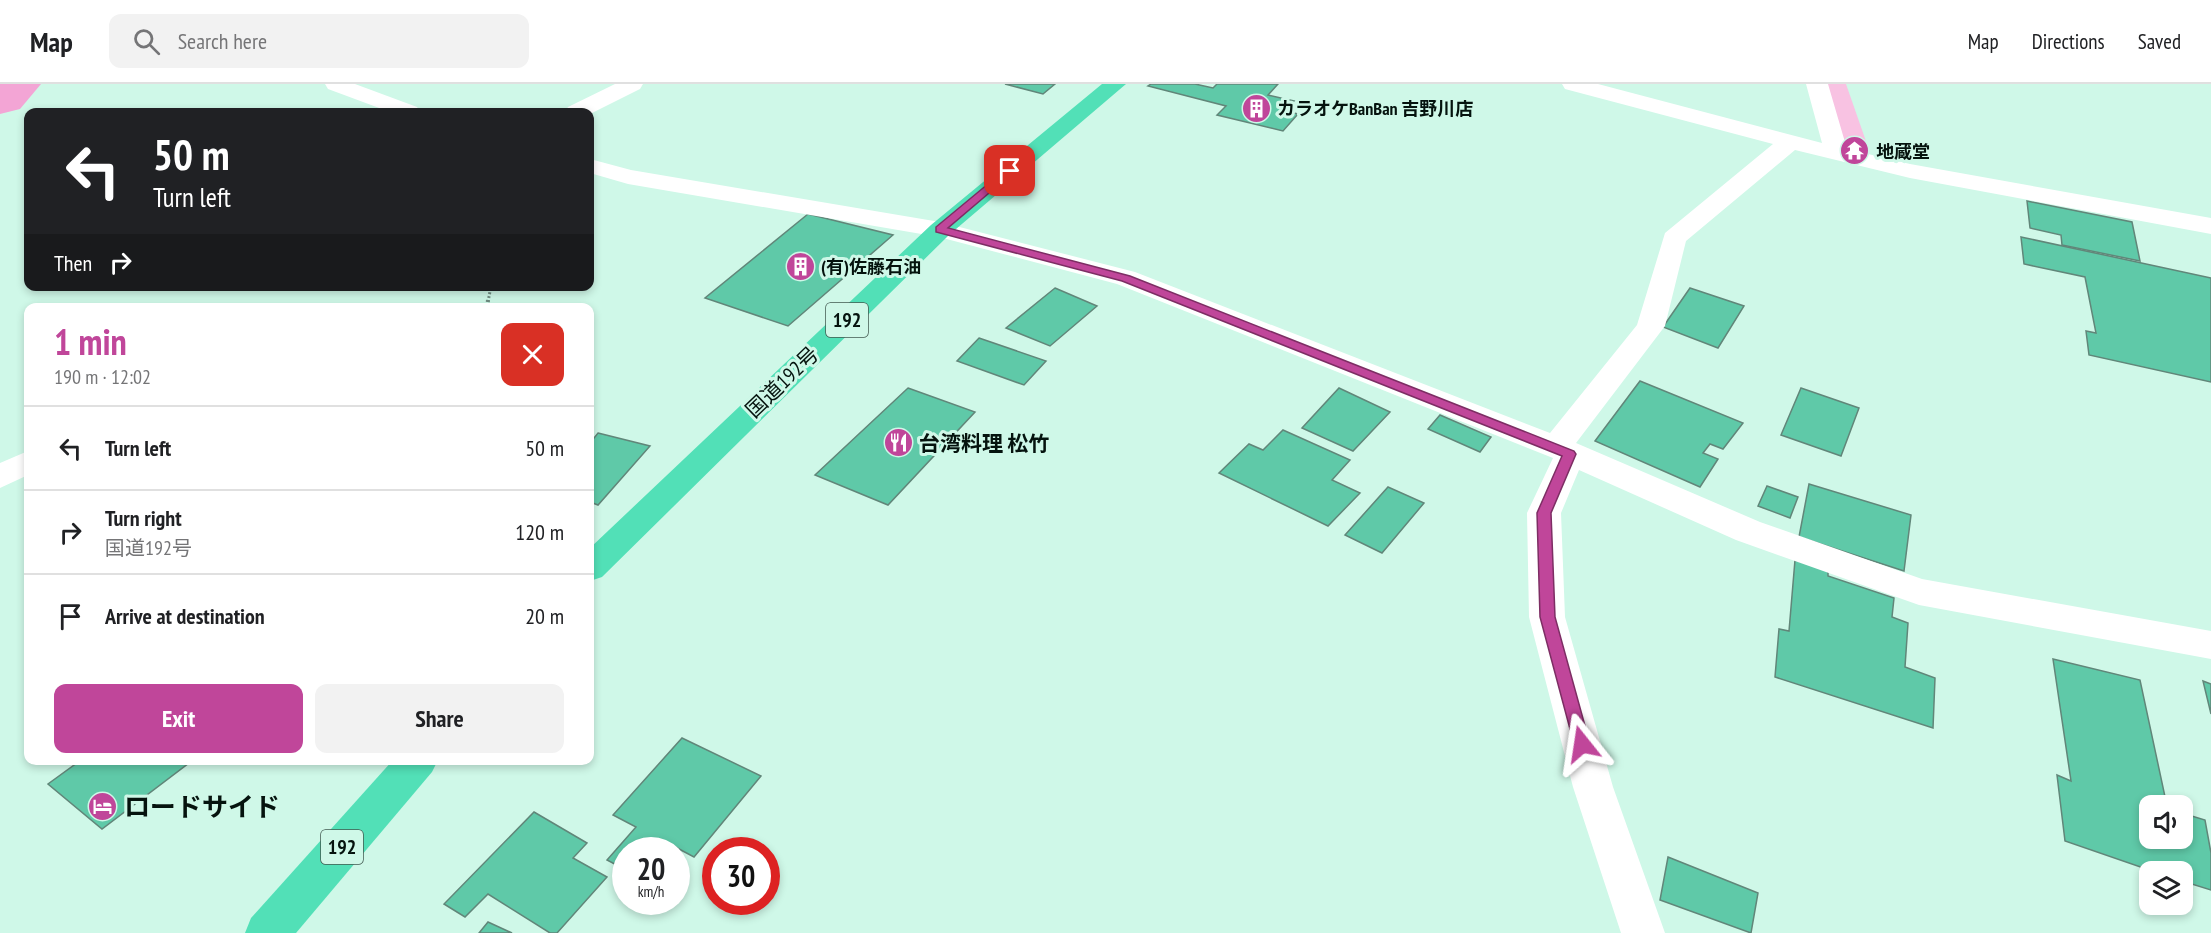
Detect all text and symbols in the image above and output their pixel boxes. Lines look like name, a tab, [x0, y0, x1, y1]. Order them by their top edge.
search box	[109, 14, 529, 68]
text: Map	[30, 23, 73, 60]
icon: search	[130, 25, 163, 58]
text: Search here	[178, 27, 267, 55]
text: Map	[1968, 28, 1999, 55]
text: Directions	[2032, 28, 2105, 55]
text: Saved	[2138, 28, 2181, 55]
building icon: カラオケBanBan 吉野川店	[1240, 92, 1272, 124]
place label: カラオケBanBan 吉野川店	[1277, 97, 1473, 120]
text: 50 m	[153, 127, 230, 182]
icon: left	[54, 132, 132, 210]
temple icon: 地蔵堂	[1839, 135, 1871, 167]
place label: 地蔵堂	[1876, 140, 1930, 163]
pin	[984, 145, 1035, 196]
icon: arrive	[993, 154, 1026, 187]
text: Turn left	[153, 180, 231, 214]
icon: right	[104, 246, 137, 279]
text: Then	[54, 249, 92, 277]
building icon: (有)佐藤石油	[784, 250, 816, 282]
place label: (有)佐藤石油	[821, 255, 921, 278]
road number: 192	[826, 303, 868, 337]
text: 1 min	[54, 318, 127, 365]
button: close	[501, 323, 564, 386]
street label: 国道192号	[740, 341, 824, 423]
text: 190 m · 12:02	[54, 364, 151, 390]
restaurant icon: 台湾料理 松竹	[882, 427, 914, 459]
place label: 台湾料理 松竹	[919, 430, 1049, 457]
icon: left	[54, 432, 87, 465]
text: Turn left	[105, 434, 171, 462]
text: 50 m	[525, 434, 564, 462]
text: Turn right	[105, 504, 182, 532]
icon: right	[54, 516, 87, 549]
text: 120 m	[515, 518, 564, 546]
text: 国道192号	[105, 535, 192, 561]
icon: arrive	[54, 600, 87, 633]
text: Arrive at destination	[105, 602, 265, 630]
text: 20 m	[525, 602, 564, 630]
button: Exit	[54, 684, 303, 753]
button: Share	[315, 684, 564, 753]
position arrow	[1550, 712, 1614, 776]
hotel icon: ロードサイド	[87, 790, 119, 822]
place label: ロードサイド	[124, 790, 280, 823]
map controls	[2139, 795, 2193, 915]
button: sound	[2139, 795, 2193, 849]
road number: 192	[321, 830, 363, 864]
speed limit sign: 30	[702, 837, 780, 915]
text: 20	[637, 849, 665, 888]
button: layers	[2139, 861, 2193, 915]
text: km/h	[638, 882, 664, 901]

